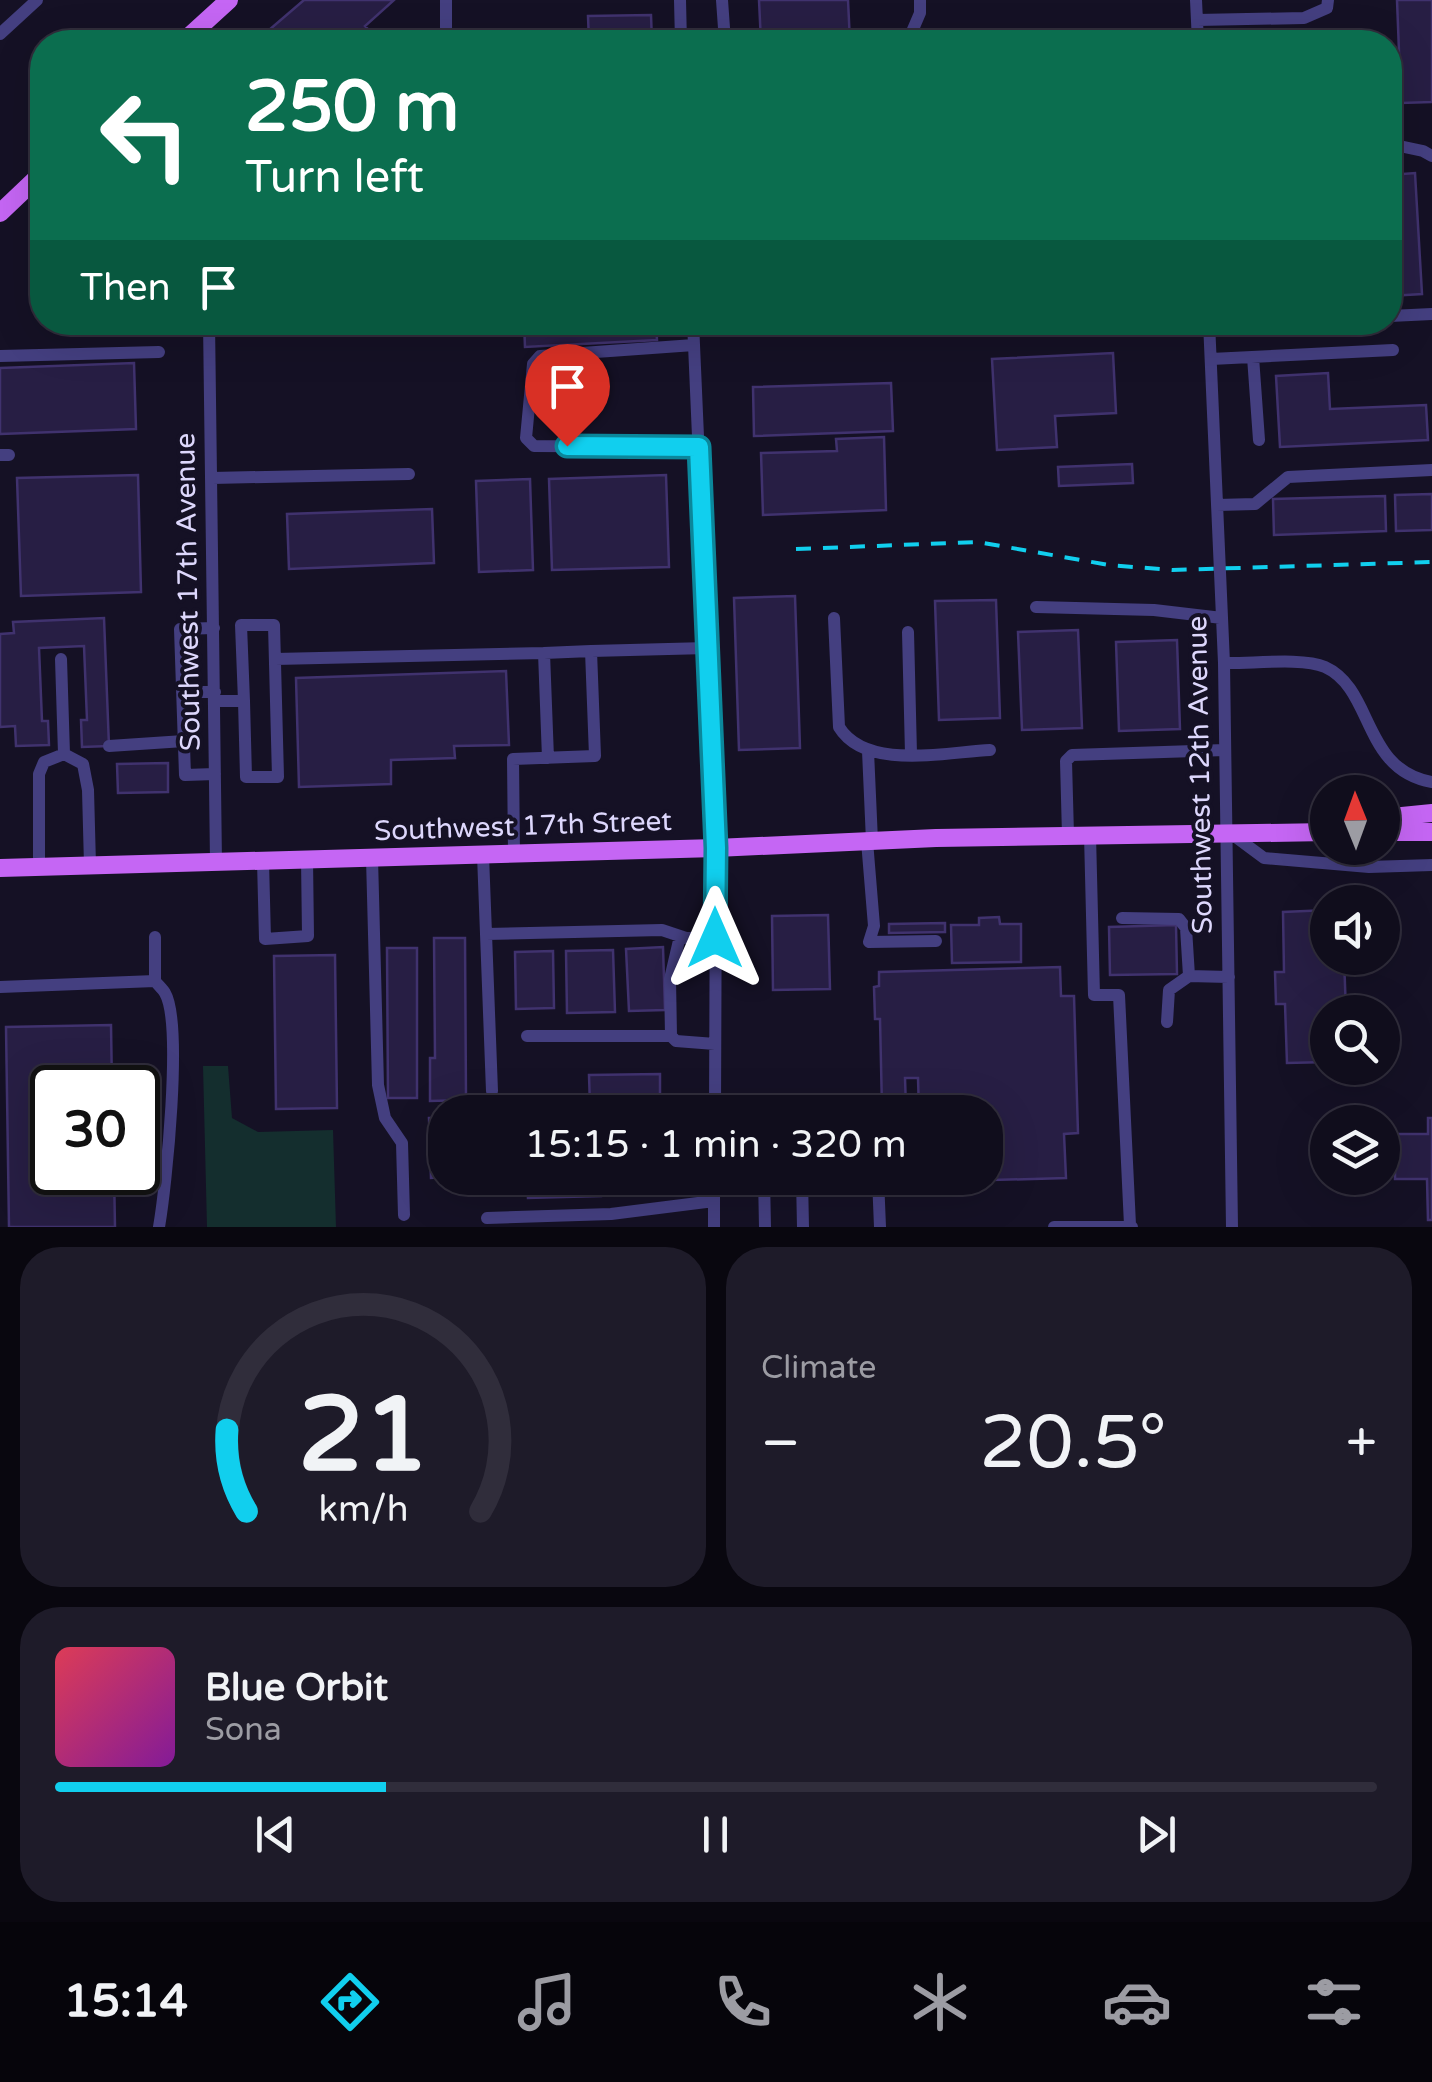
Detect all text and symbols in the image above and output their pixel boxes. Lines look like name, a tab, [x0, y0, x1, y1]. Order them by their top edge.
text: 250 m	[245, 66, 459, 150]
icon: left	[80, 70, 210, 200]
text: Turn left	[245, 151, 424, 205]
icon: arrive	[191, 260, 246, 315]
text: Then	[80, 265, 171, 311]
pin	[525, 344, 610, 447]
icon: arrive	[540, 359, 595, 414]
street label: Southwest 17th Avenue	[168, 433, 208, 751]
street label: Southwest 12th Avenue	[1180, 616, 1220, 934]
north arrow	[1310, 775, 1400, 865]
map controls	[1310, 775, 1400, 1195]
street label: Southwest 17th Street	[373, 804, 673, 848]
button: sound	[1310, 885, 1400, 975]
position arrow	[663, 886, 767, 990]
button: search	[1310, 995, 1400, 1085]
speed limit sign: 30	[30, 1065, 160, 1195]
button: layers	[1310, 1105, 1400, 1195]
text: 15:15 · 1 min · 320 m	[524, 1122, 907, 1168]
text: Climate	[761, 1349, 876, 1387]
text: 21	[298, 1374, 428, 1499]
text: 20.5°	[979, 1398, 1167, 1488]
text: −	[761, 1411, 800, 1477]
text: +	[1346, 1411, 1377, 1477]
text: km/h	[318, 1488, 408, 1531]
text: Blue Orbit	[205, 1665, 388, 1711]
text: Sona	[205, 1711, 282, 1749]
icon: previous	[248, 1807, 303, 1862]
icon: pause	[688, 1807, 743, 1862]
icon: next	[1129, 1807, 1184, 1862]
icon: directions	[315, 1967, 385, 2037]
icon: music	[512, 1967, 582, 2037]
icon: phone	[708, 1967, 778, 2037]
icon: climate	[905, 1967, 975, 2037]
icon: car	[1102, 1967, 1172, 2037]
icon: filters	[1299, 1967, 1369, 2037]
text: 15:14	[63, 1975, 188, 2029]

